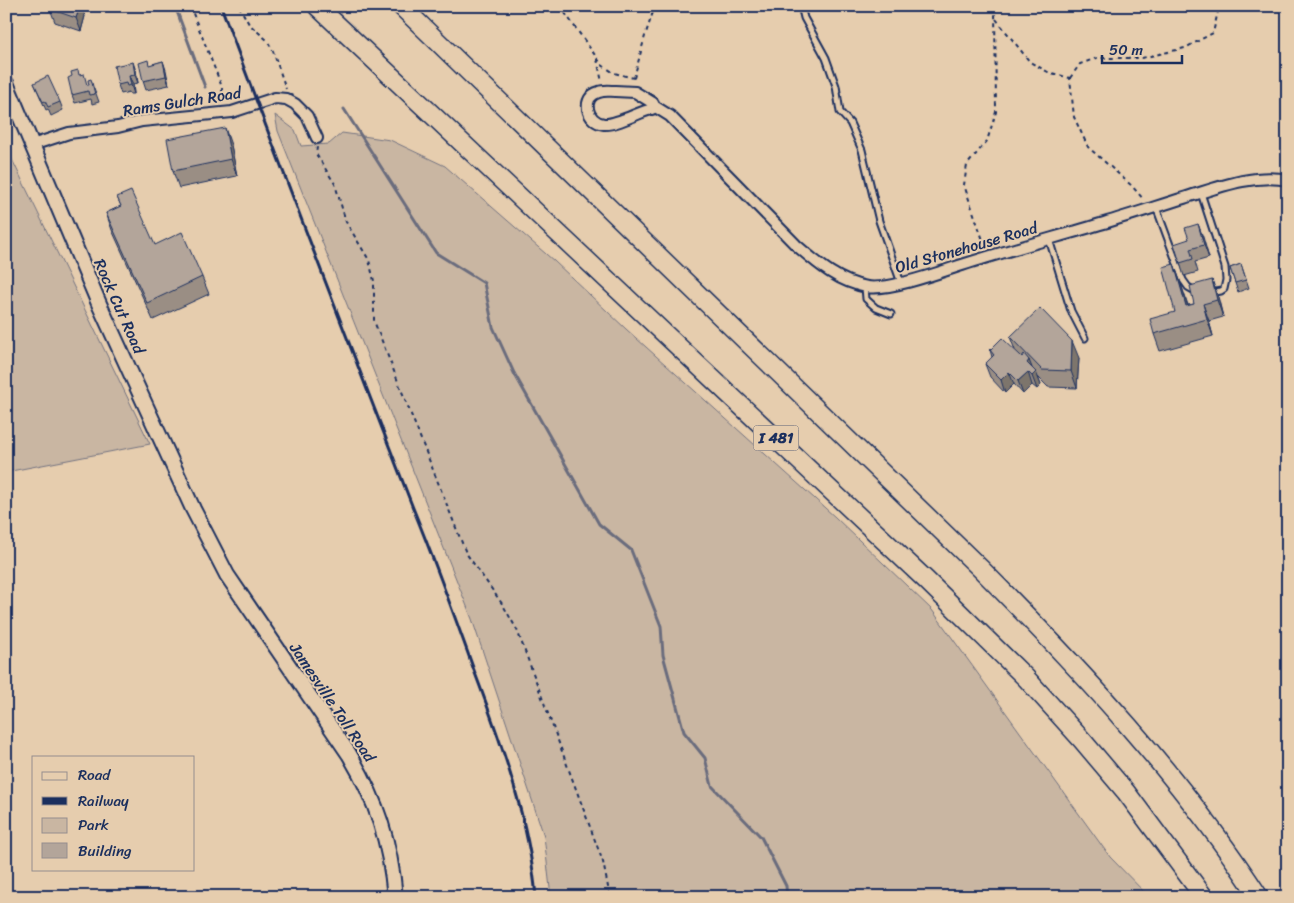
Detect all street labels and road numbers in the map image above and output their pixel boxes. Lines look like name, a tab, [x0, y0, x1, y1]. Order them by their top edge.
street label: Rams Gulch Road	[121, 78, 245, 125]
street label: Old Stonehouse Road	[892, 213, 1042, 282]
street label: Rock Cut Road	[86, 254, 154, 360]
road number: I 481	[754, 426, 798, 450]
street label: Jamesville Toll Road	[281, 635, 385, 770]

